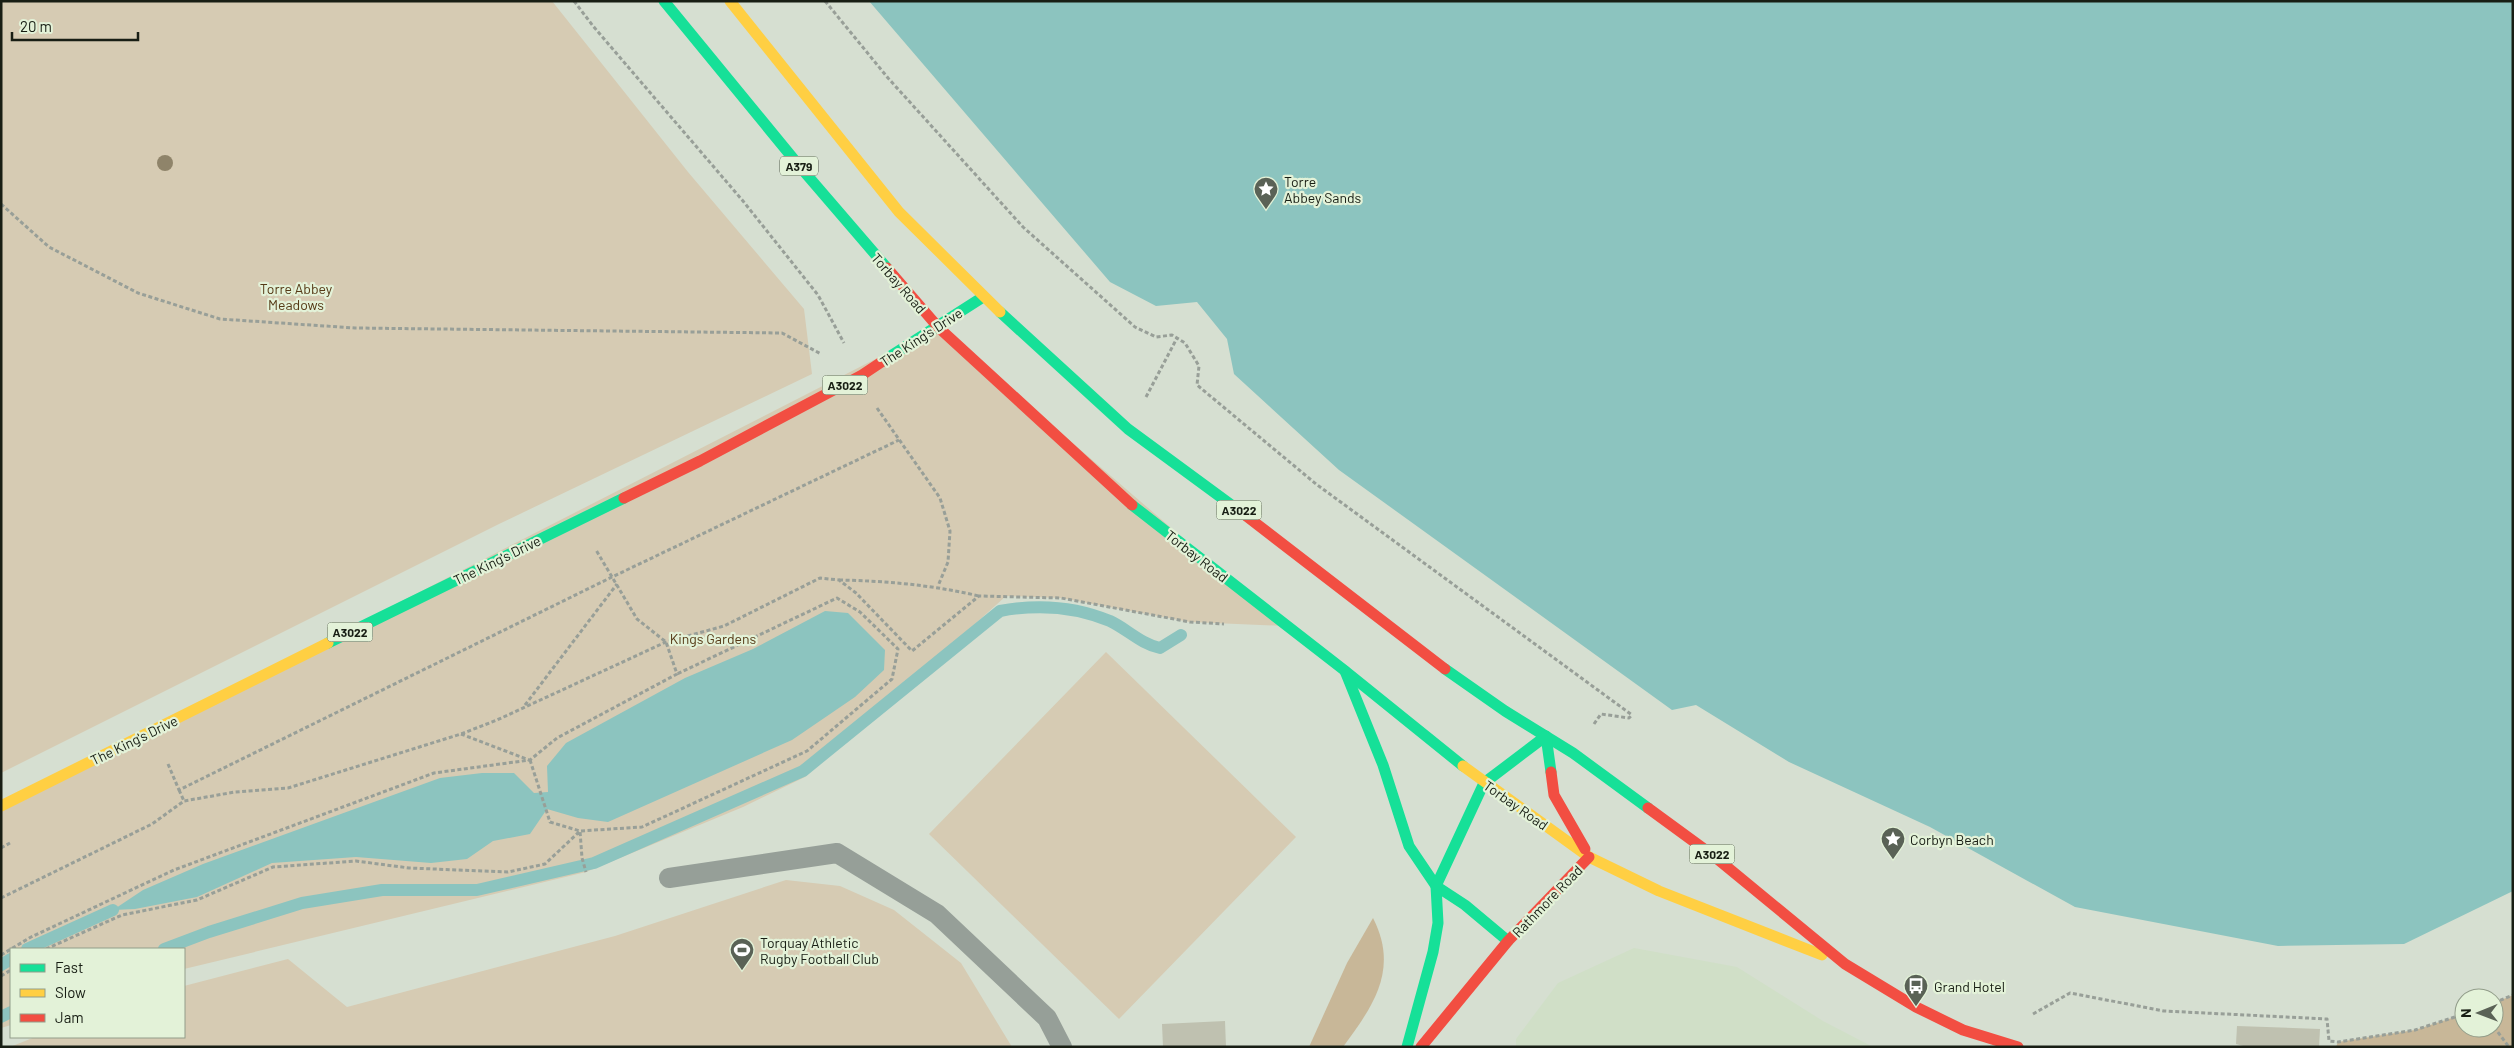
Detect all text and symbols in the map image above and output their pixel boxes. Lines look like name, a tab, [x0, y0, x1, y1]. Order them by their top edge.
scale bar	[12, 10, 139, 42]
text: 20 m	[20, 17, 52, 35]
road number: A379	[780, 157, 818, 176]
place label: Torre Abbey Sands	[1284, 173, 1362, 206]
place icon: Torre Abbey Sands	[1253, 176, 1279, 210]
street label: Torbay Road	[868, 249, 930, 317]
park label: Torre Abbey Meadows	[260, 280, 333, 313]
street label: The King's Drive	[877, 304, 965, 370]
road number: A3022	[822, 376, 868, 394]
road number: A3022	[1216, 500, 1262, 520]
street label: Torbay Road	[1162, 526, 1232, 586]
street label: The King's Drive	[451, 532, 543, 588]
road number: A3022	[328, 622, 372, 642]
park label: Kings Gardens	[670, 630, 757, 647]
street label: The King's Drive	[88, 712, 180, 768]
street label: Torbay Road	[1481, 777, 1551, 833]
place icon: Corbyn Beach	[1880, 826, 1906, 860]
place label: Corbyn Beach	[1910, 831, 1994, 848]
road number: A3022	[1690, 844, 1734, 864]
street label: Rathmore Road	[1508, 861, 1586, 941]
place label: Torquay Athletic Rugby Football Club	[760, 934, 879, 967]
sports icon: Torquay Athletic Rugby Football Club	[729, 937, 755, 971]
legend	[10, 948, 185, 1038]
text: Fast	[55, 958, 83, 976]
bus stop icon: Grand Hotel	[1903, 973, 1929, 1007]
place label: Grand Hotel	[1934, 978, 2005, 995]
text: Slow	[55, 983, 86, 1001]
north arrow	[2454, 988, 2504, 1038]
text: Jam	[55, 1008, 84, 1026]
text: N	[2457, 1008, 2474, 1018]

